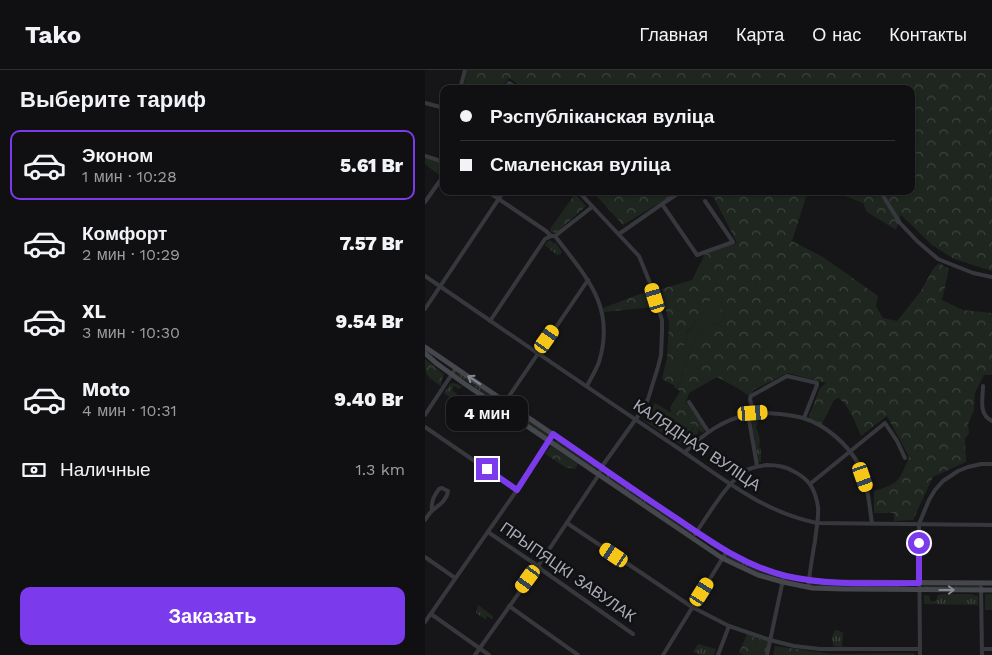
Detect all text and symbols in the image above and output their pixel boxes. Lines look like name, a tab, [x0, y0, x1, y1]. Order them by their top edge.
text: Tako	[25, 21, 81, 49]
text: Главная	[639, 24, 708, 45]
text: Карта	[736, 24, 784, 45]
text: О нас	[812, 24, 861, 45]
text: Контакты	[889, 24, 967, 45]
text: Выберите тариф	[20, 87, 206, 112]
text: Рэспубліканская вуліца	[490, 105, 714, 128]
icon: car	[22, 143, 67, 188]
text: Эконом	[82, 144, 153, 167]
text: Смаленская вуліца	[490, 153, 670, 176]
text: 5.61 Br	[340, 154, 403, 177]
text: 1 мин · 10:28	[82, 167, 177, 186]
icon: car	[22, 221, 67, 266]
text: Комфорт	[82, 222, 167, 245]
text: 7.57 Br	[340, 232, 403, 255]
text: 2 мин · 10:29	[82, 245, 180, 264]
car	[643, 281, 666, 315]
icon: car	[22, 299, 67, 344]
text: XL	[82, 300, 106, 323]
text: 9.54 Br	[336, 310, 403, 333]
car	[532, 322, 561, 356]
text: 3 мин · 10:30	[82, 323, 180, 342]
one-way arrow	[467, 375, 481, 385]
icon: car	[22, 377, 67, 422]
text: Moto	[82, 378, 130, 401]
text: 9.40 Br	[334, 388, 403, 411]
street label: КАЛЯДНАЯ ВУЛІЦА	[630, 395, 765, 495]
callout: 4 мин	[446, 396, 528, 432]
text: 4 мин · 10:31	[82, 401, 177, 420]
text: 4 мин	[464, 404, 510, 423]
car	[737, 404, 768, 422]
icon: cash	[20, 456, 48, 484]
text: Наличные	[60, 458, 151, 481]
route end	[476, 458, 498, 480]
text: 1.3 km	[355, 460, 405, 479]
car	[851, 460, 874, 494]
street label: ПРЫПЯЦКІ ЗАВУЛАК	[497, 518, 640, 626]
route start	[908, 532, 930, 554]
car	[597, 540, 630, 570]
car	[513, 562, 542, 596]
car	[687, 575, 716, 609]
one-way arrow	[938, 585, 955, 595]
button: Заказать	[20, 587, 405, 645]

